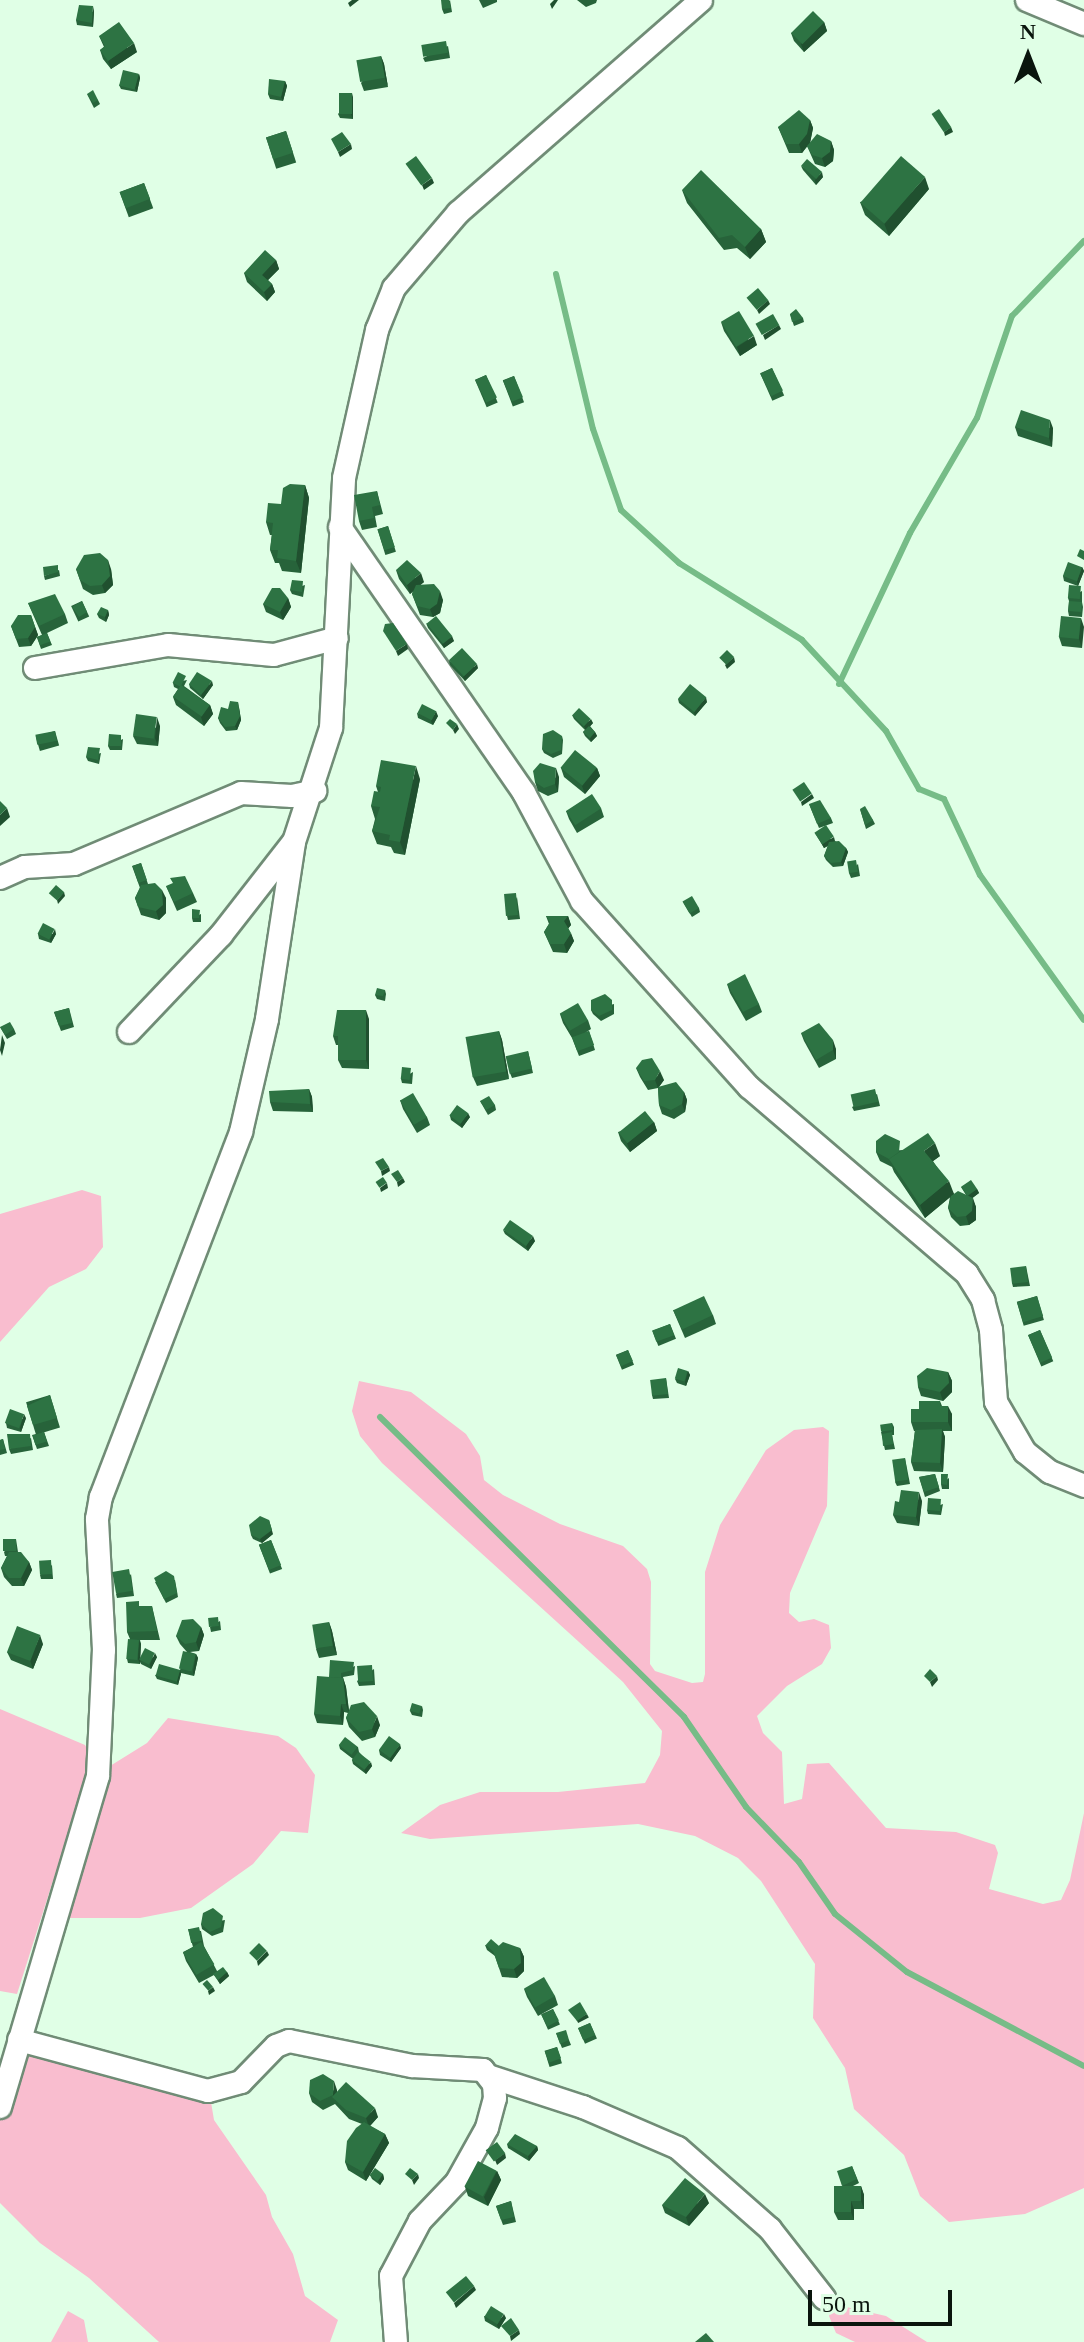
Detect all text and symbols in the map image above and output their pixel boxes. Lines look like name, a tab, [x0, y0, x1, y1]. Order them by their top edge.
north arrow	[988, 16, 1068, 96]
text: N	[1020, 19, 1036, 44]
scale bar	[812, 2274, 956, 2324]
text: 50 m	[822, 2291, 871, 2317]

